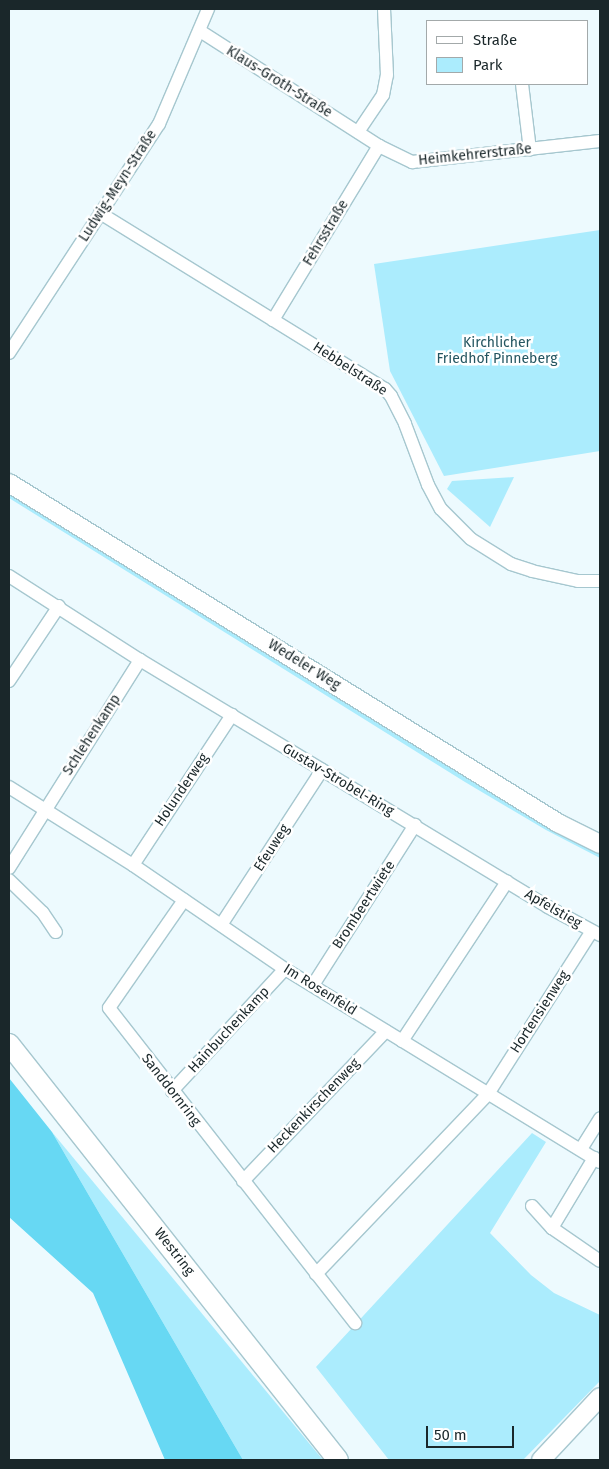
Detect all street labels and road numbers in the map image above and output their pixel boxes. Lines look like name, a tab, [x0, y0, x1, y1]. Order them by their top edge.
street label: Klaus-Groth-Straße	[223, 43, 335, 121]
street label: Ludwig-Meyn-Straße	[76, 127, 160, 245]
street label: Heimkehrerstraße	[418, 141, 532, 169]
street label: Fehrsstraße	[300, 197, 352, 269]
street label: Hebbelstraße	[310, 339, 390, 399]
street label: Wedeler Weg	[265, 636, 343, 694]
street label: Schlehenkamp	[60, 691, 124, 779]
street label: Gustav-Strobel-Ring	[279, 740, 397, 820]
street label: Holunderweg	[151, 750, 213, 830]
street label: Efeuweg	[251, 821, 293, 875]
street label: Brombeertwiete	[329, 858, 399, 952]
street label: Apfelstieg	[521, 886, 585, 932]
street label: Im Rosenfeld	[280, 961, 360, 1019]
street label: Hortensienweg	[507, 968, 573, 1056]
street label: Hainbuchenkamp	[185, 984, 273, 1076]
street label: Sanddornring	[138, 1051, 204, 1129]
street label: Heckenkirschenweg	[264, 1055, 364, 1157]
street label: Westring	[150, 1225, 198, 1279]

